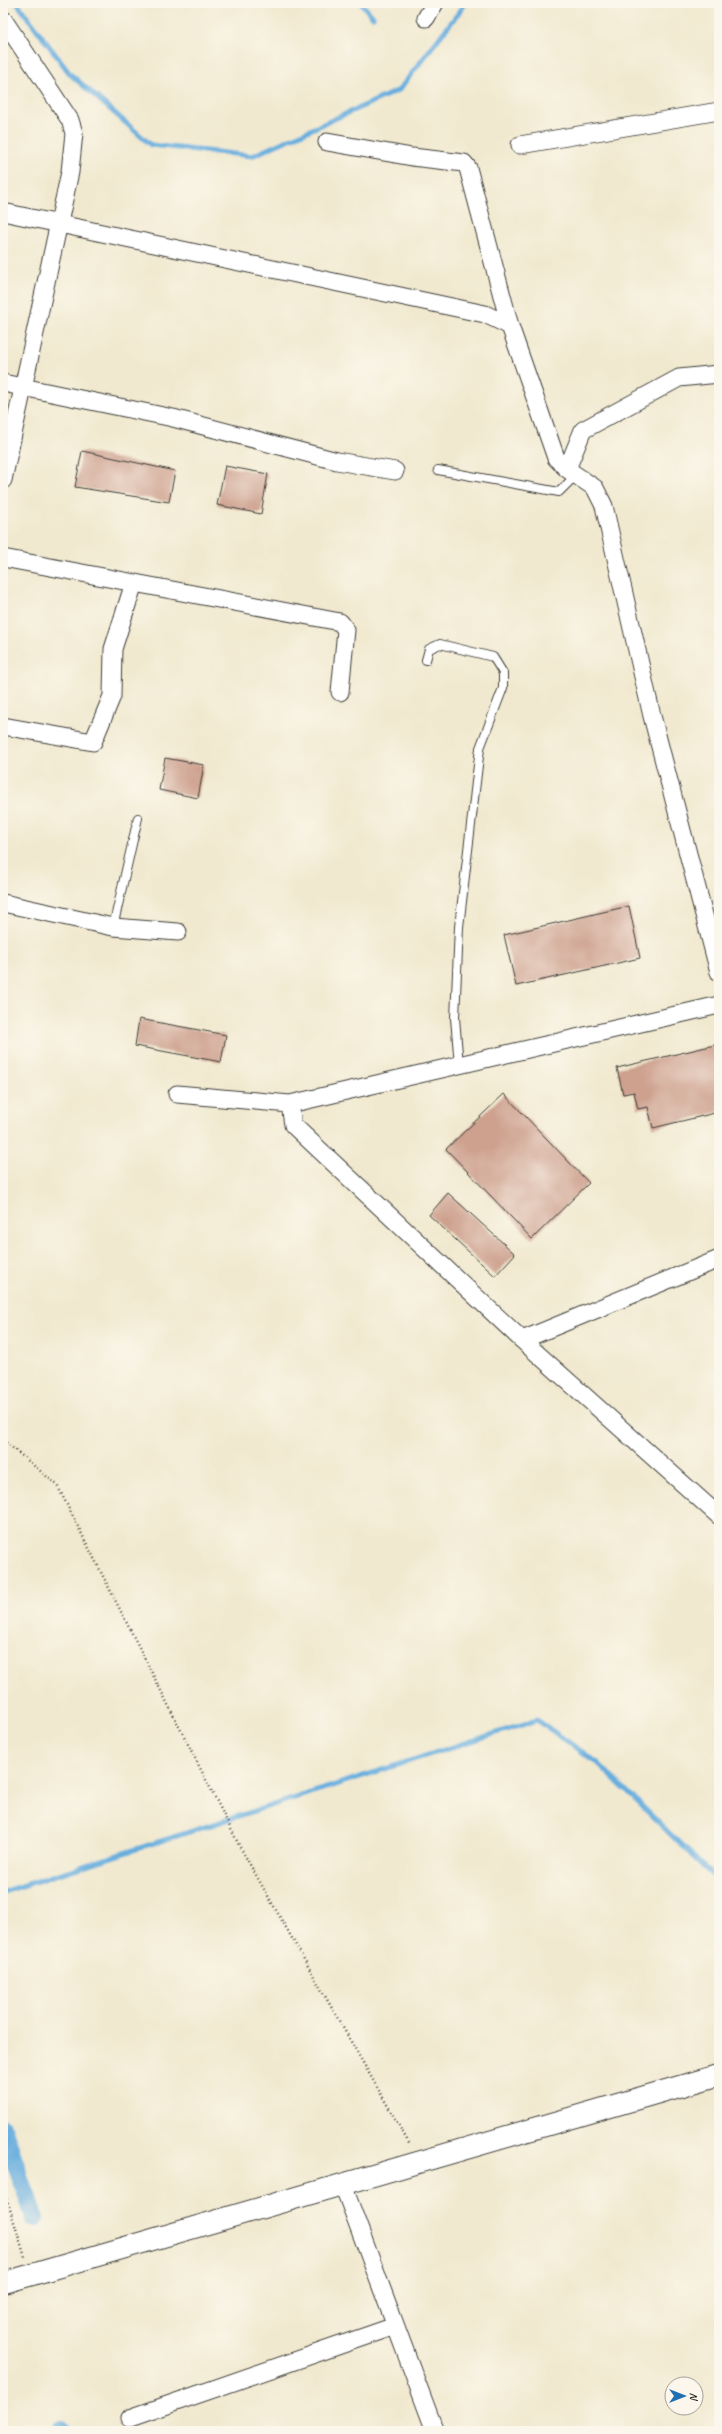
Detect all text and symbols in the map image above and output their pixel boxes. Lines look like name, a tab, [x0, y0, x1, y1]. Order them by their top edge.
north arrow	[664, 2376, 704, 2416]
text: N	[687, 2393, 701, 2402]

